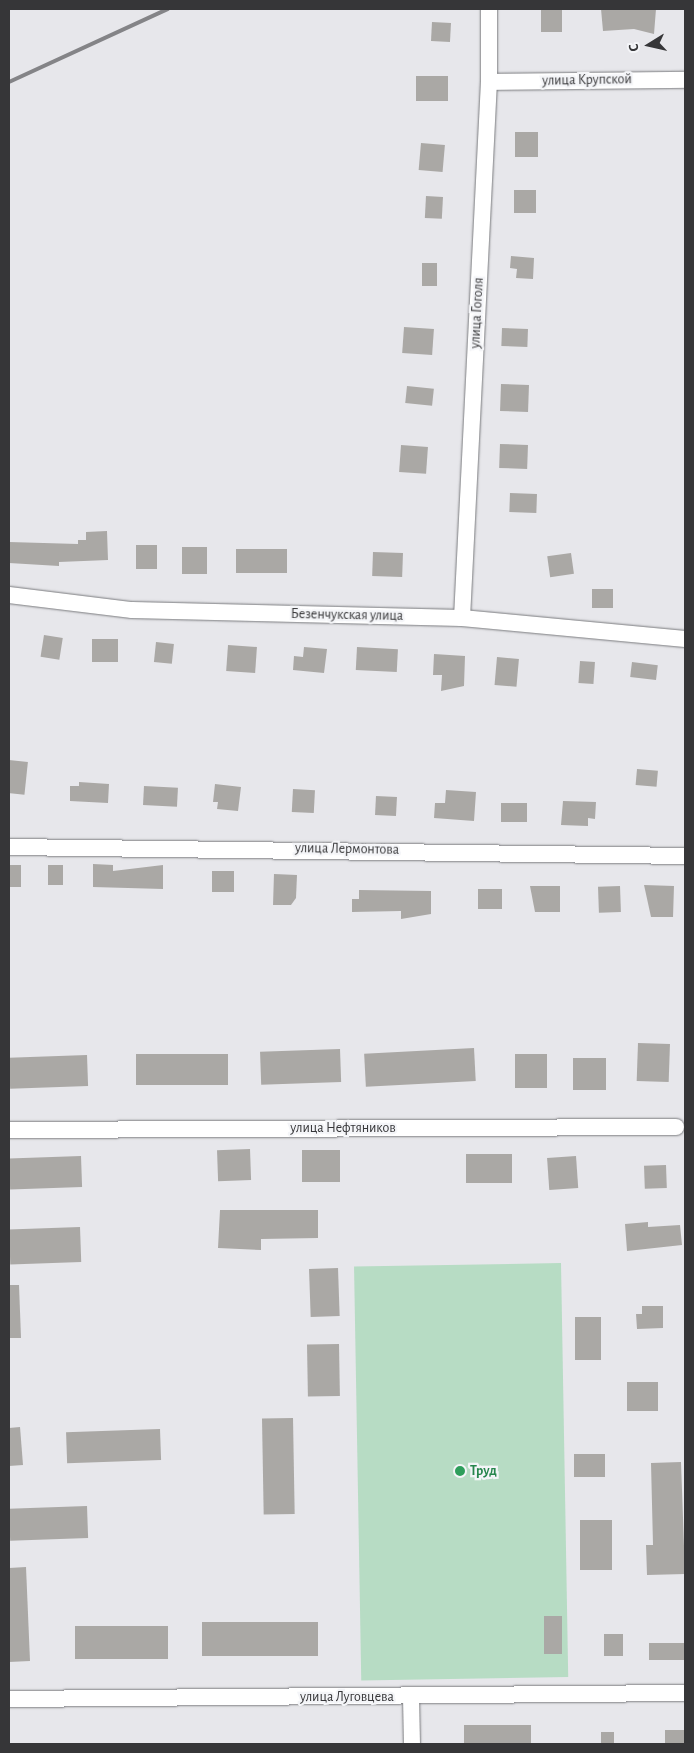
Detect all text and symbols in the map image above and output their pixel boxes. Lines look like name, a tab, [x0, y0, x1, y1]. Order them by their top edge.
north arrow	[624, 20, 674, 70]
text: С	[627, 43, 642, 53]
street label: улица Крупской	[542, 71, 632, 89]
street label: улица Гоголя	[467, 277, 487, 349]
street label: Безенчукская улица	[291, 606, 403, 624]
street label: улица Лермонтова	[295, 840, 399, 858]
street label: улица Нефтяников	[290, 1120, 396, 1136]
place label: Труд	[470, 1463, 497, 1479]
marker: Труд	[454, 1465, 466, 1477]
street label: улица Луговцева	[300, 1689, 394, 1705]

